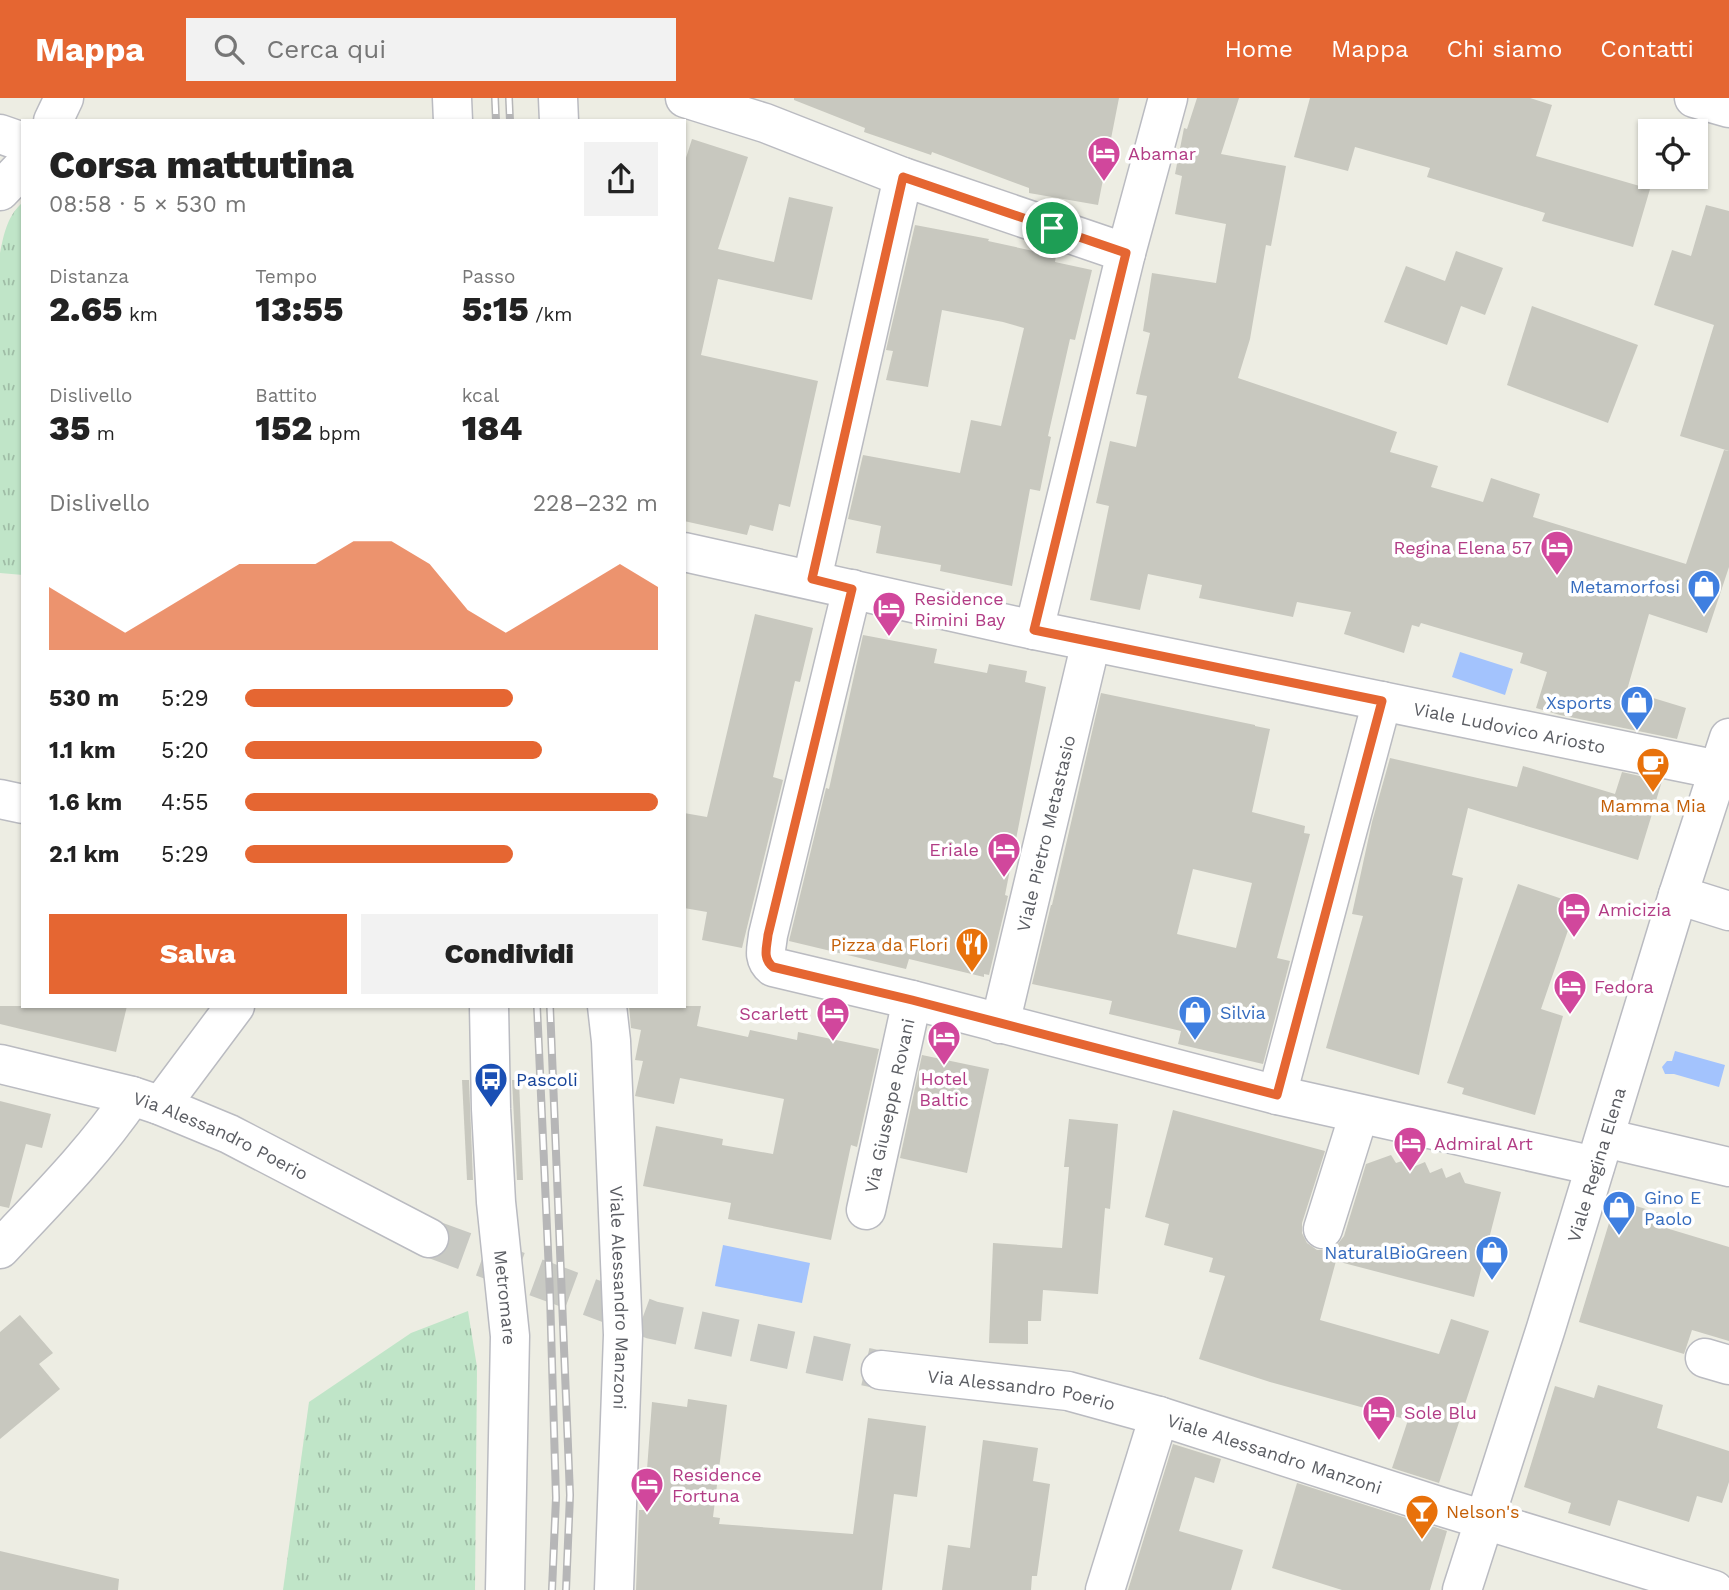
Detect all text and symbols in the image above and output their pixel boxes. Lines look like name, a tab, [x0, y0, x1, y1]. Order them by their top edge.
search box	[186, 18, 676, 81]
text: Mappa	[35, 30, 144, 69]
icon: search	[210, 30, 248, 68]
text: Cerca qui	[266, 34, 386, 64]
text: Home	[1224, 35, 1293, 63]
text: Mappa	[1331, 35, 1409, 63]
text: Chi siamo	[1447, 35, 1562, 63]
text: Contatti	[1600, 35, 1694, 63]
map controls	[1638, 119, 1708, 189]
button: locate	[1638, 119, 1708, 189]
hotel icon: Abamar	[1085, 134, 1123, 183]
button: share	[584, 142, 658, 216]
text: Corsa mattutina	[49, 143, 354, 187]
place label: Abamar	[1128, 143, 1196, 164]
text: 08:58 · 5 × 530 m	[49, 191, 247, 218]
pin	[1022, 198, 1082, 258]
icon: arrive	[1033, 209, 1071, 247]
text: Distanza	[49, 265, 129, 288]
text: Tempo	[255, 265, 317, 288]
text: Passo	[462, 265, 515, 288]
text: 2.65	[49, 288, 122, 330]
text: 13:55	[255, 288, 343, 330]
text: 5:15	[462, 288, 529, 330]
text: km	[122, 303, 158, 326]
text: /km	[529, 303, 572, 326]
text: Dislivello	[49, 384, 132, 407]
text: Battito	[255, 384, 317, 407]
text: kcal	[462, 384, 499, 407]
text: 35	[49, 407, 90, 449]
text: 152	[255, 407, 312, 449]
text: 184	[462, 407, 522, 449]
text: m	[90, 422, 115, 445]
text: bpm	[312, 422, 361, 445]
text: Dislivello	[49, 490, 150, 517]
text: 228–232 m	[533, 490, 658, 517]
hotel icon: Regina Elena 57	[1538, 528, 1576, 577]
place label: Regina Elena 57	[1394, 537, 1532, 558]
shop icon: Metamorfosi	[1685, 567, 1723, 616]
place label: Metamorfosi	[1570, 576, 1680, 597]
place label: Residence Rimini Bay	[914, 588, 1006, 630]
hotel icon: Residence Rimini Bay	[870, 589, 908, 638]
shop icon: Xsports	[1618, 683, 1656, 732]
text: 530 m	[49, 685, 119, 712]
text: 5:29	[161, 685, 209, 712]
place label: Xsports	[1546, 692, 1612, 713]
street label: Viale Ludovico Ariosto	[1412, 697, 1608, 757]
street label: Viale Pietro Metastasio	[1012, 733, 1079, 934]
text: 1.1 km	[49, 737, 116, 764]
text: 5:20	[161, 737, 209, 764]
cafe icon: Mamma Mia	[1634, 745, 1672, 794]
text: 1.6 km	[49, 789, 122, 816]
text: 4:55	[161, 789, 209, 816]
place label: Mamma Mia	[1600, 795, 1706, 816]
hotel icon: Eriale	[985, 830, 1023, 879]
place label: Eriale	[929, 839, 979, 860]
text: 2.1 km	[49, 841, 120, 868]
text: 5:29	[161, 841, 209, 868]
hotel icon: Amicizia	[1555, 890, 1593, 939]
place label: Amicizia	[1598, 899, 1671, 920]
button: Salva	[49, 914, 347, 994]
button: Condividi	[361, 914, 658, 994]
restaurant icon: Pizza da Flori	[953, 925, 991, 974]
place label: Pizza da Flori	[830, 934, 948, 955]
hotel icon: Fedora	[1551, 967, 1589, 1016]
place label: Fedora	[1594, 976, 1654, 997]
shop icon: Silvia	[1176, 993, 1214, 1042]
hotel icon: Scarlett	[814, 994, 852, 1043]
place label: Silvia	[1220, 1002, 1266, 1023]
place label: Scarlett	[739, 1003, 808, 1024]
street label: Via Giuseppe Rovani	[860, 1016, 918, 1195]
hotel icon: Hotel Baltic	[925, 1018, 963, 1067]
bus stop icon: Pascoli	[472, 1060, 510, 1109]
place label: Hotel Baltic	[919, 1068, 969, 1110]
place label: Pascoli	[516, 1069, 578, 1090]
street label: Viale Regina Elena	[1562, 1085, 1629, 1245]
street label: Via Alessandro Poerio	[131, 1087, 312, 1184]
hotel icon: Admiral Art	[1391, 1124, 1429, 1173]
place label: Admiral Art	[1434, 1133, 1533, 1154]
street label: Viale Alessandro Manzoni	[606, 1185, 634, 1410]
place label: Gino E Paolo	[1644, 1187, 1701, 1229]
shop icon: Gino E Paolo	[1600, 1188, 1638, 1237]
shop icon: NaturalBioGreen	[1473, 1233, 1511, 1282]
place label: NaturalBioGreen	[1324, 1242, 1468, 1263]
street label: Metromare	[491, 1249, 521, 1345]
street label: Via Alessandro Poerio	[926, 1365, 1118, 1414]
hotel icon: Sole Blu	[1360, 1393, 1398, 1442]
place label: Sole Blu	[1404, 1402, 1477, 1423]
street label: Viale Alessandro Manzoni	[1165, 1409, 1385, 1498]
place label: Residence Fortuna	[672, 1464, 762, 1506]
hotel icon: Residence Fortuna	[628, 1465, 666, 1514]
bar icon: Nelson's	[1403, 1492, 1441, 1541]
place label: Nelson's	[1446, 1501, 1519, 1522]

